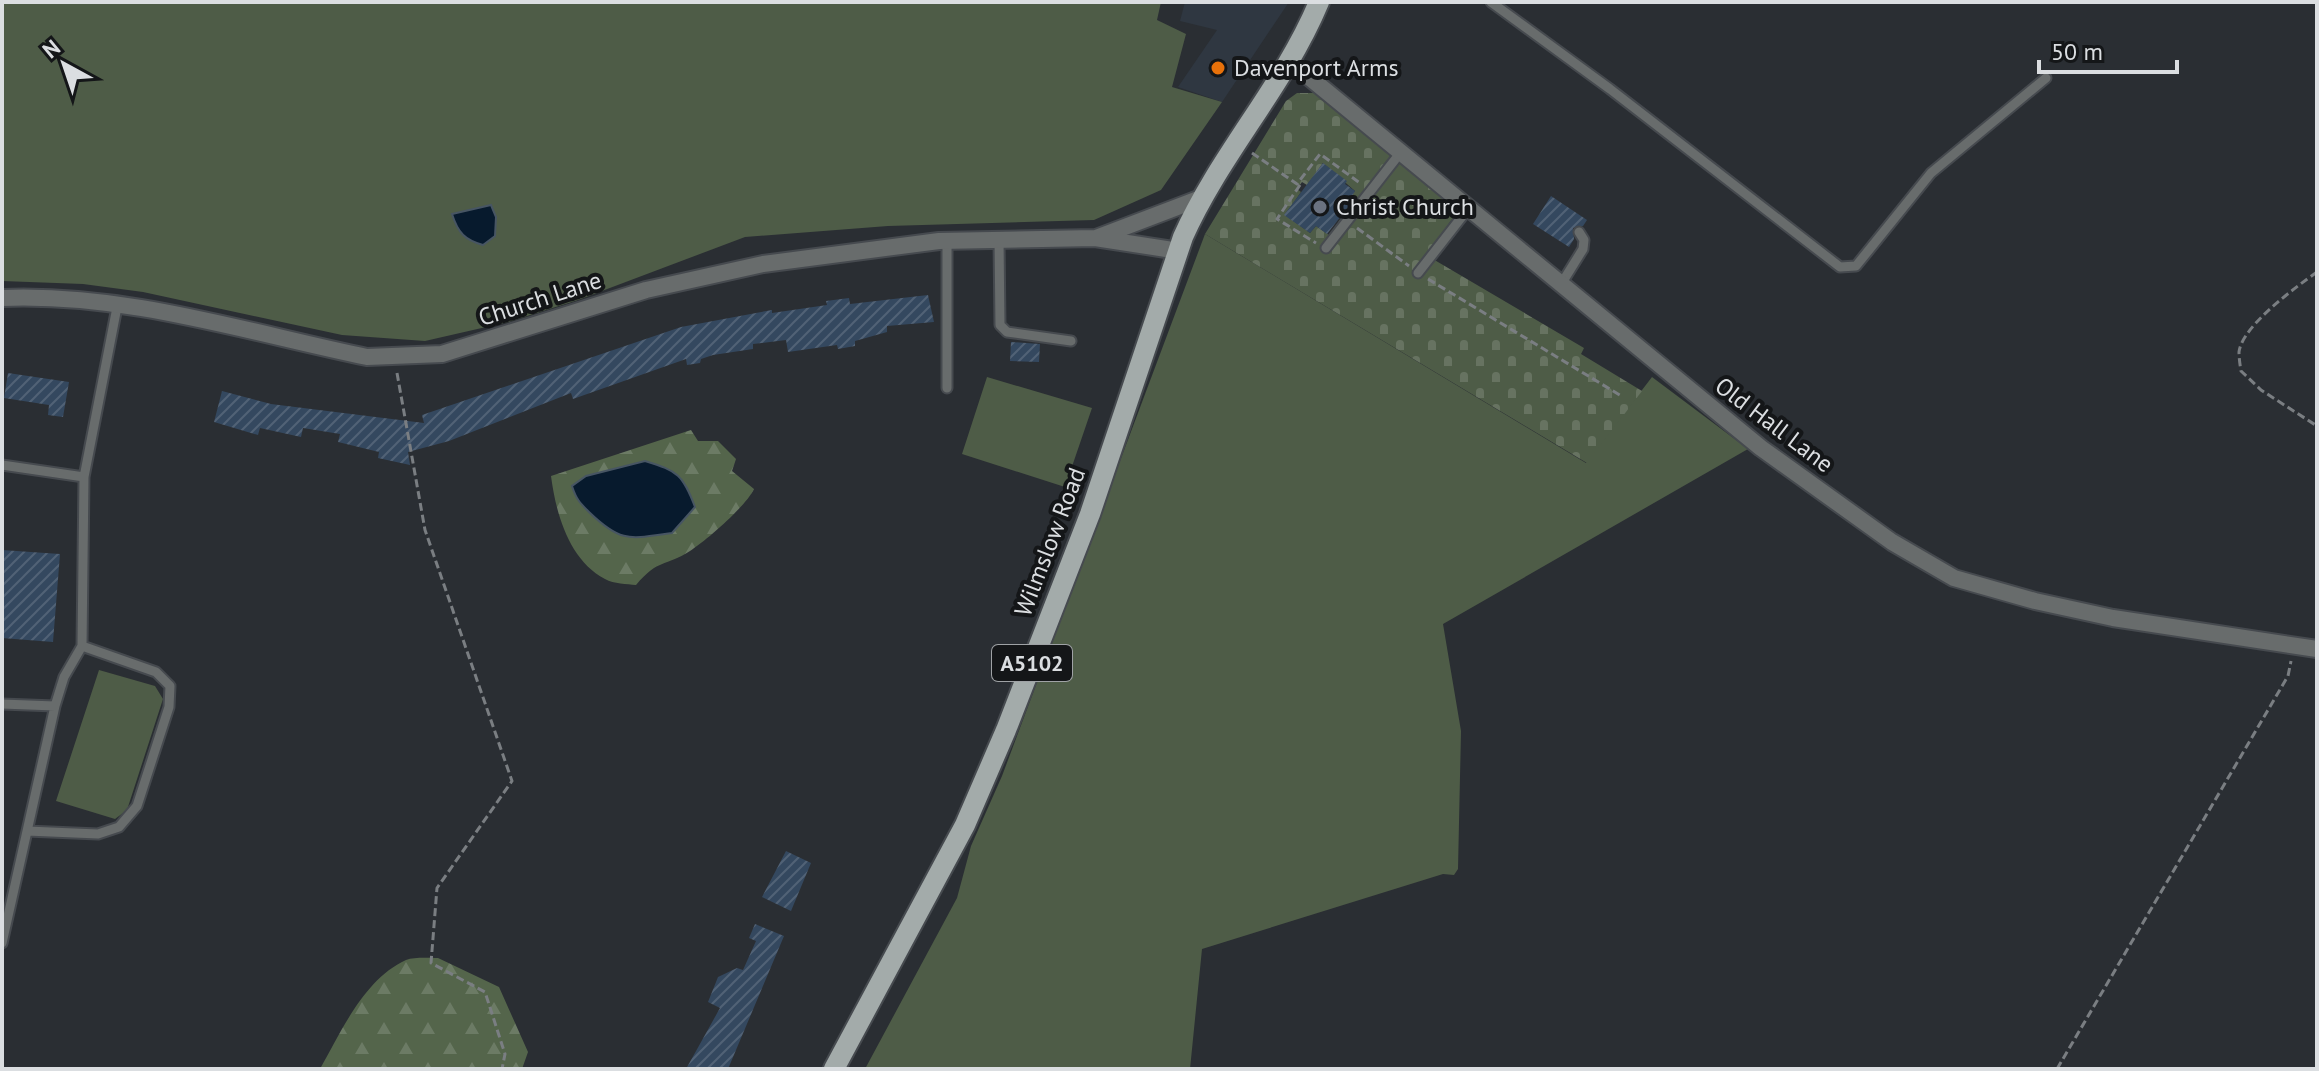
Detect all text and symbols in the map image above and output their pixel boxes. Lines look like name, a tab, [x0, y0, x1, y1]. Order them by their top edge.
north arrow	[24, 24, 104, 104]
scale bar	[2039, 24, 2177, 74]
text: N	[37, 33, 66, 64]
text: 50 m	[2051, 36, 2103, 67]
place label: Davenport Arms	[1234, 52, 1399, 83]
marker: Davenport Arms	[1209, 59, 1227, 77]
place label: Christ Church	[1336, 191, 1474, 222]
marker: Christ Church	[1311, 198, 1329, 216]
street label: Church Lane	[474, 264, 605, 333]
street label: Old Hall Lane	[1709, 370, 1840, 479]
street label: Wilmslow Road	[1007, 463, 1092, 621]
road number: A5102	[992, 645, 1072, 681]

